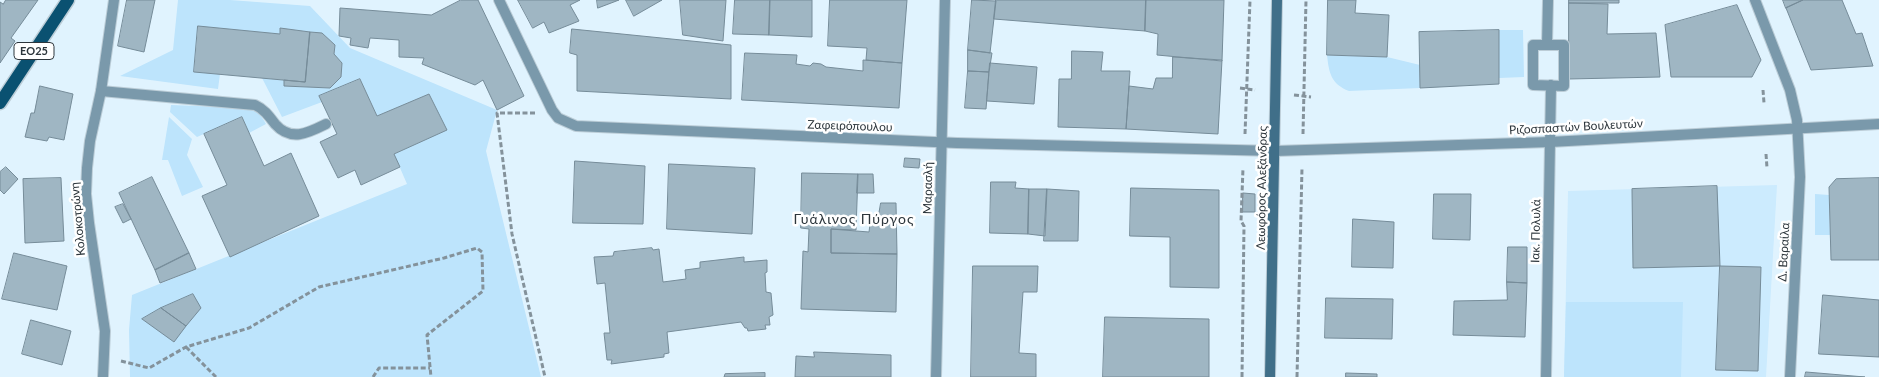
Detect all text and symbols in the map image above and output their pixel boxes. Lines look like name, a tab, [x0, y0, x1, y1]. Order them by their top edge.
road number: ΕΟ25	[14, 42, 54, 59]
street label: Ριζοσπαστών Βουλευτών	[1509, 116, 1643, 138]
street label: Ζαφειρόπουλου	[807, 117, 893, 135]
street label: Λεωφόρος Αλεξάνδρας	[1254, 126, 1270, 250]
street label: Μαρασλή	[920, 162, 936, 214]
street label: Κολοκοτρώνη	[68, 182, 88, 256]
street label: Ιακ. Πολυλά	[1528, 199, 1544, 263]
district label: Γυάλινος Πύργος	[792, 211, 916, 227]
street label: Δ. Βαραίλα	[1775, 222, 1793, 282]

